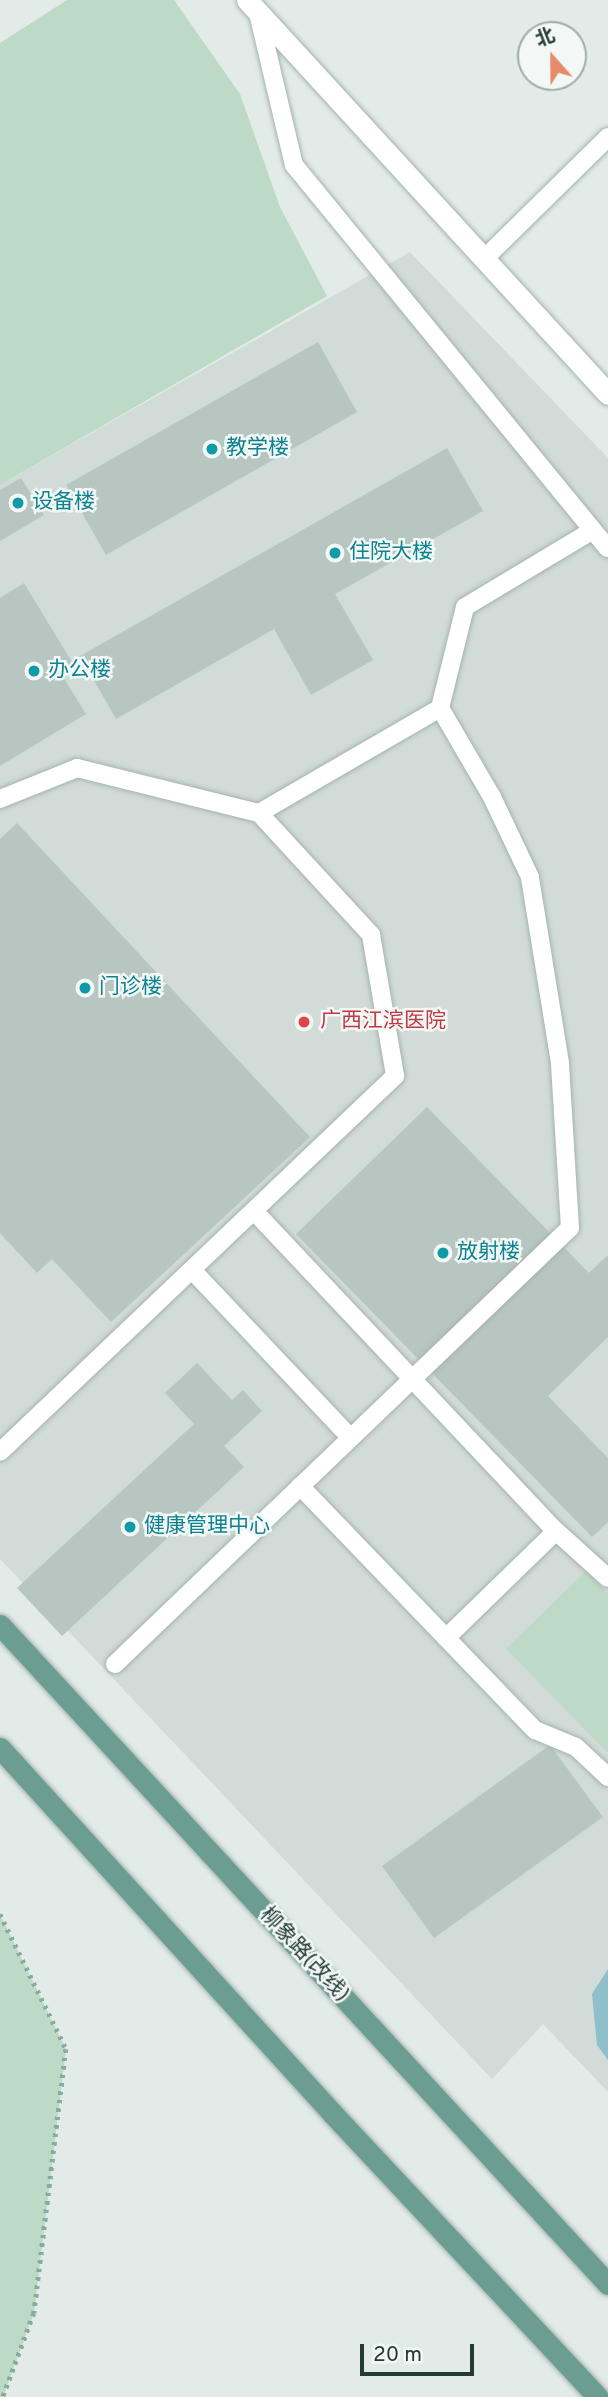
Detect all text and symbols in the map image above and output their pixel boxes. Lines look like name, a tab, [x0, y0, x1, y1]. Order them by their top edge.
north arrow	[517, 21, 587, 91]
text: 北	[532, 24, 558, 53]
place label: 教学楼	[226, 436, 289, 462]
marker: 教学楼	[204, 441, 220, 457]
place label: 设备楼	[32, 490, 95, 516]
marker: 设备楼	[10, 495, 26, 511]
place label: 住院大楼	[349, 540, 433, 566]
marker: 住院大楼	[327, 545, 343, 561]
place label: 办公楼	[48, 658, 111, 684]
marker: 办公楼	[26, 663, 42, 679]
place label: 门诊楼	[99, 975, 162, 1001]
marker: 门诊楼	[77, 980, 93, 996]
place label: 广西江滨医院	[320, 1009, 446, 1035]
marker: 广西江滨医院	[294, 1012, 314, 1032]
place label: 放射楼	[457, 1240, 520, 1266]
marker: 放射楼	[435, 1245, 451, 1261]
place label: 健康管理中心	[144, 1514, 270, 1540]
marker: 健康管理中心	[122, 1519, 138, 1535]
street label: 柳象路(改线)	[254, 1903, 354, 2007]
scale bar	[363, 2330, 477, 2374]
text: 20 m	[373, 2342, 422, 2369]

